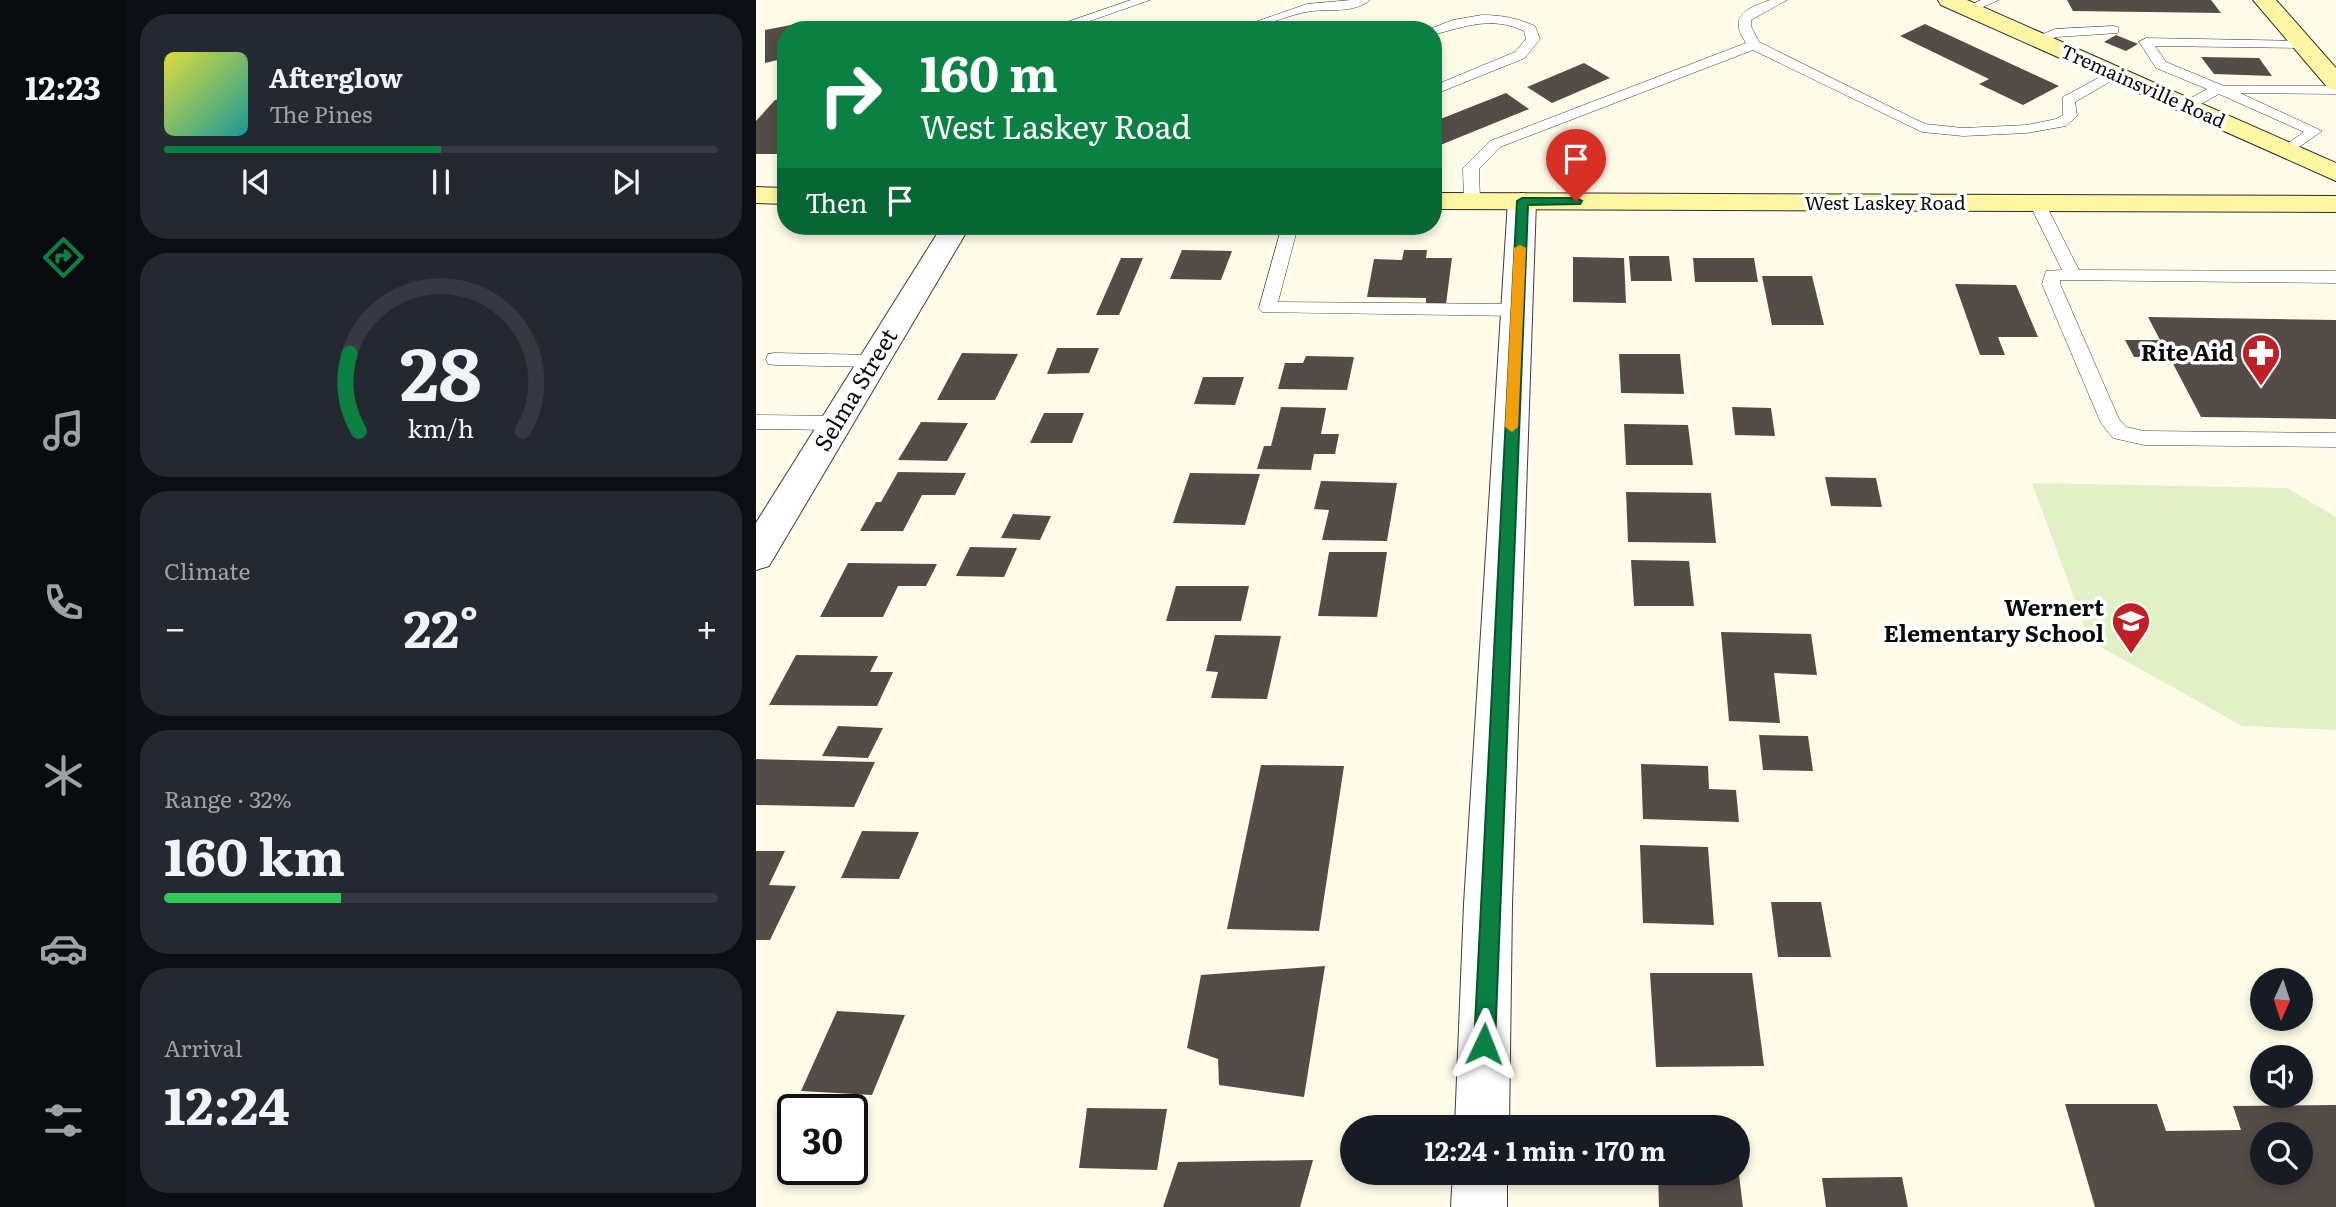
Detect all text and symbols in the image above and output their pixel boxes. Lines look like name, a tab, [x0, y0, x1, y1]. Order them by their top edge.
text: 160 m	[920, 34, 1058, 107]
street label: Tremainsville Road	[2057, 36, 2231, 134]
icon: right	[805, 49, 896, 140]
text: Afterglow	[269, 57, 403, 96]
text: 12:23	[25, 62, 101, 110]
text: The Pines	[269, 96, 372, 130]
text: West Laskey Road	[920, 101, 1191, 149]
pin	[1546, 129, 1606, 201]
icon: arrive	[1557, 140, 1595, 178]
icon: previous	[237, 163, 275, 201]
icon: pause	[422, 163, 460, 201]
icon: next	[607, 163, 645, 201]
text: Then	[805, 182, 867, 221]
icon: arrive	[881, 182, 919, 220]
street label: West Laskey Road	[1804, 188, 1966, 216]
icon: directions	[39, 233, 88, 282]
text: 28	[400, 315, 482, 423]
street label: Selma Street	[804, 320, 905, 457]
pharmacy icon: Rite Aid	[2240, 332, 2282, 387]
place label: Rite Aid	[2141, 334, 2234, 368]
icon: music	[39, 406, 88, 455]
text: km/h	[408, 409, 474, 446]
text: Climate	[164, 553, 250, 587]
icon: phone	[39, 578, 88, 627]
text: 22°	[403, 587, 479, 664]
place label: Wernert Elementary School	[1884, 589, 2104, 649]
text: −	[164, 597, 186, 654]
text: +	[696, 597, 718, 654]
school or university icon: Wernert Elementary School	[2110, 600, 2152, 655]
icon: climate	[39, 751, 88, 800]
text: Range · 32%	[164, 781, 292, 815]
text: 160 km	[164, 815, 345, 892]
icon: car	[39, 924, 88, 973]
north arrow	[2250, 968, 2314, 1031]
map controls	[2250, 968, 2313, 1185]
position arrow	[1447, 1007, 1521, 1081]
text: Arrival	[164, 1030, 243, 1064]
button: sound	[2250, 1045, 2313, 1108]
text: 12:24	[164, 1064, 290, 1141]
speed limit sign: 30	[777, 1094, 868, 1185]
icon: filters	[39, 1096, 88, 1145]
button: search	[2250, 1122, 2313, 1185]
text: 12:24 · 1 min · 170 m	[1424, 1130, 1666, 1169]

